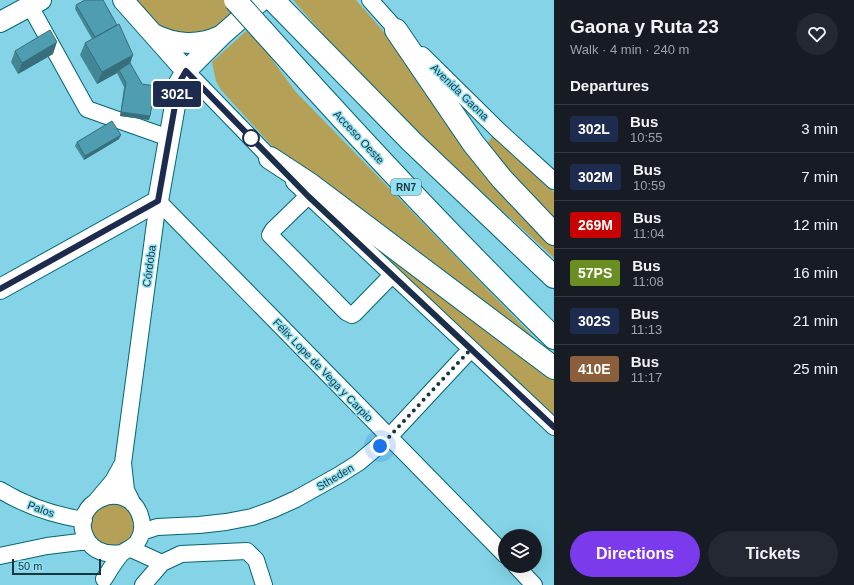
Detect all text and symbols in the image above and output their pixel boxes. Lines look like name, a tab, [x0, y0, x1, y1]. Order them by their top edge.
button: heart	[796, 13, 838, 55]
text: Gaona y Ruta 23	[570, 16, 719, 37]
text: Walk · 4 min · 240 m	[570, 42, 689, 57]
street label: Avenida Gaona	[429, 61, 492, 123]
text: Departures	[570, 77, 649, 94]
line badge: 302L	[149, 81, 205, 107]
text: 302L	[161, 86, 193, 102]
street label: Acceso Oeste	[331, 108, 387, 166]
text: Bus	[630, 113, 658, 130]
text: 3 min	[801, 120, 838, 137]
text: 302L	[578, 121, 610, 137]
unlabelled marker	[242, 129, 260, 147]
text: 10:55	[630, 130, 662, 145]
text: Bus	[633, 161, 661, 178]
text: 7 min	[801, 168, 838, 185]
text: 302M	[578, 169, 613, 185]
text: 10:59	[633, 178, 666, 193]
road number: RN7	[391, 179, 421, 195]
text: Bus	[633, 209, 661, 226]
text: 12 min	[793, 216, 838, 233]
text: 269M	[578, 217, 613, 233]
text: 11:04	[633, 226, 665, 241]
street label: Córdoba	[140, 243, 158, 288]
text: Bus	[632, 257, 661, 274]
text: 16 min	[793, 264, 838, 281]
text: 57PS	[578, 265, 612, 281]
text: 11:08	[632, 274, 664, 289]
text: Bus	[631, 305, 659, 322]
text: 21 min	[793, 312, 838, 329]
text: 302S	[578, 313, 611, 329]
street label: Félix Lope de Vega y Carpio	[271, 316, 375, 424]
text: 11:13	[631, 322, 662, 337]
text: Bus	[631, 353, 659, 370]
text: 25 min	[793, 360, 838, 377]
text: 410E	[578, 361, 611, 377]
text: 11:17	[631, 370, 662, 385]
your location	[370, 436, 390, 456]
street label: Stheden	[314, 461, 356, 493]
street label: Palos	[26, 499, 56, 520]
map controls	[498, 529, 542, 573]
button: layers	[498, 529, 542, 573]
button: Directions	[570, 531, 700, 577]
button: Tickets	[708, 531, 838, 577]
scale bar	[12, 557, 101, 576]
text: 50 m	[18, 560, 42, 572]

